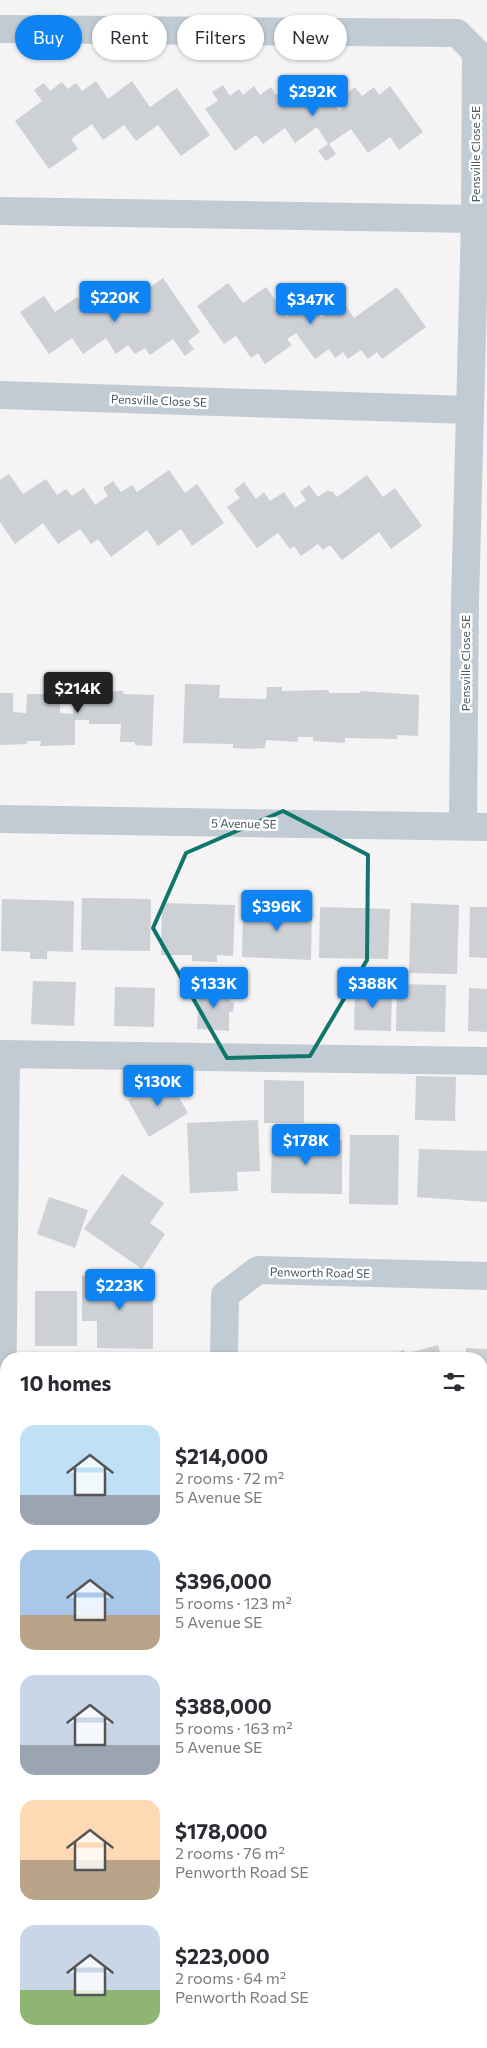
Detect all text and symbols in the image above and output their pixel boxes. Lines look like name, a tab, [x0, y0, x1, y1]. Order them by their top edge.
chip: Buy	[15, 15, 82, 60]
chip: Rent	[92, 15, 167, 60]
chip: Filters	[177, 15, 264, 60]
chip: New	[274, 15, 347, 60]
pin: $292K	[278, 74, 348, 117]
text: $292K	[289, 81, 337, 100]
street label: Pensville Close SE	[468, 106, 482, 202]
pin: $220K	[80, 280, 150, 323]
pin: $347K	[276, 282, 346, 325]
text: $220K	[90, 287, 140, 306]
text: $347K	[287, 289, 335, 308]
street label: Pensville Close SE	[111, 391, 207, 409]
street label: Pensville Close SE	[458, 615, 472, 711]
pin: $214K	[43, 672, 113, 714]
text: $214K	[55, 678, 101, 697]
street label: 5 Avenue SE	[211, 815, 277, 831]
pin: $396K	[242, 890, 312, 932]
text: $396K	[252, 896, 302, 915]
pin: $133K	[179, 966, 249, 1009]
pin: $388K	[338, 966, 408, 1009]
text: $133K	[191, 973, 237, 992]
text: $388K	[348, 973, 398, 992]
pin: $130K	[123, 1064, 193, 1107]
text: $130K	[134, 1071, 182, 1090]
pin: $178K	[271, 1124, 341, 1166]
text: $178K	[283, 1130, 329, 1149]
street label: Penworth Road SE	[270, 1264, 370, 1280]
pin: $223K	[85, 1268, 155, 1311]
text: $223K	[96, 1275, 144, 1294]
icon: filters	[440, 1368, 468, 1396]
text: 10 homes	[20, 1370, 111, 1395]
text: $214,000	[175, 1443, 268, 1468]
icon: home	[60, 1445, 120, 1505]
text: 2 rooms · 72 m²	[175, 1468, 284, 1487]
text: 5 Avenue SE	[175, 1487, 263, 1506]
text: $396,000	[175, 1568, 272, 1593]
icon: home	[60, 1570, 120, 1630]
text: 5 rooms · 123 m²	[175, 1593, 292, 1612]
text: 5 Avenue SE	[175, 1612, 263, 1631]
text: $388,000	[175, 1693, 272, 1718]
icon: home	[60, 1695, 120, 1755]
text: 5 rooms · 163 m²	[175, 1718, 293, 1737]
text: 5 Avenue SE	[175, 1737, 263, 1756]
text: $178,000	[175, 1818, 268, 1843]
icon: home	[60, 1820, 120, 1880]
text: 2 rooms · 76 m²	[175, 1843, 285, 1862]
text: Penworth Road SE	[175, 1862, 309, 1881]
text: $223,000	[175, 1943, 270, 1968]
icon: home	[60, 1945, 120, 2005]
text: 2 rooms · 64 m²	[175, 1968, 286, 1987]
text: Penworth Road SE	[175, 1987, 309, 2006]

